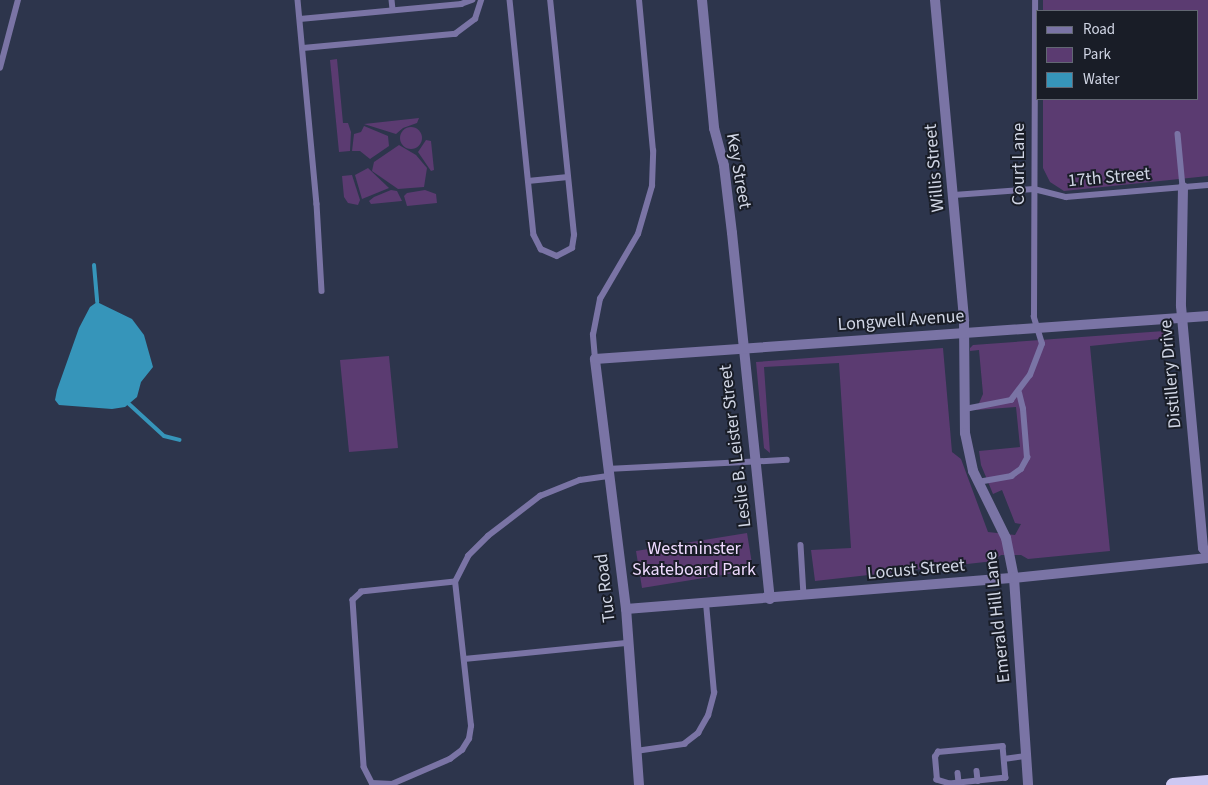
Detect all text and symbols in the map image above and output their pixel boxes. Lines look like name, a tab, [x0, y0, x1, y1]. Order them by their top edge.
legend	[1036, 10, 1198, 100]
text: Road	[1083, 19, 1115, 40]
text: Park	[1083, 44, 1111, 65]
text: Water	[1083, 69, 1119, 90]
street label: Willis Street	[920, 123, 950, 213]
street label: Court Lane	[1008, 123, 1030, 205]
street label: Key Street	[721, 131, 755, 211]
street label: 17th Street	[1067, 164, 1151, 192]
street label: Longwell Avenue	[837, 306, 965, 336]
street label: Distillery Drive	[1155, 319, 1187, 429]
street label: Leslie B. Leister Street	[715, 363, 757, 529]
park label: Westminster Skateboard Park	[632, 539, 756, 582]
street label: Emerald Hill Lane	[980, 550, 1016, 684]
street label: Tuc Road	[591, 552, 621, 624]
street label: Locust Street	[866, 555, 966, 585]

